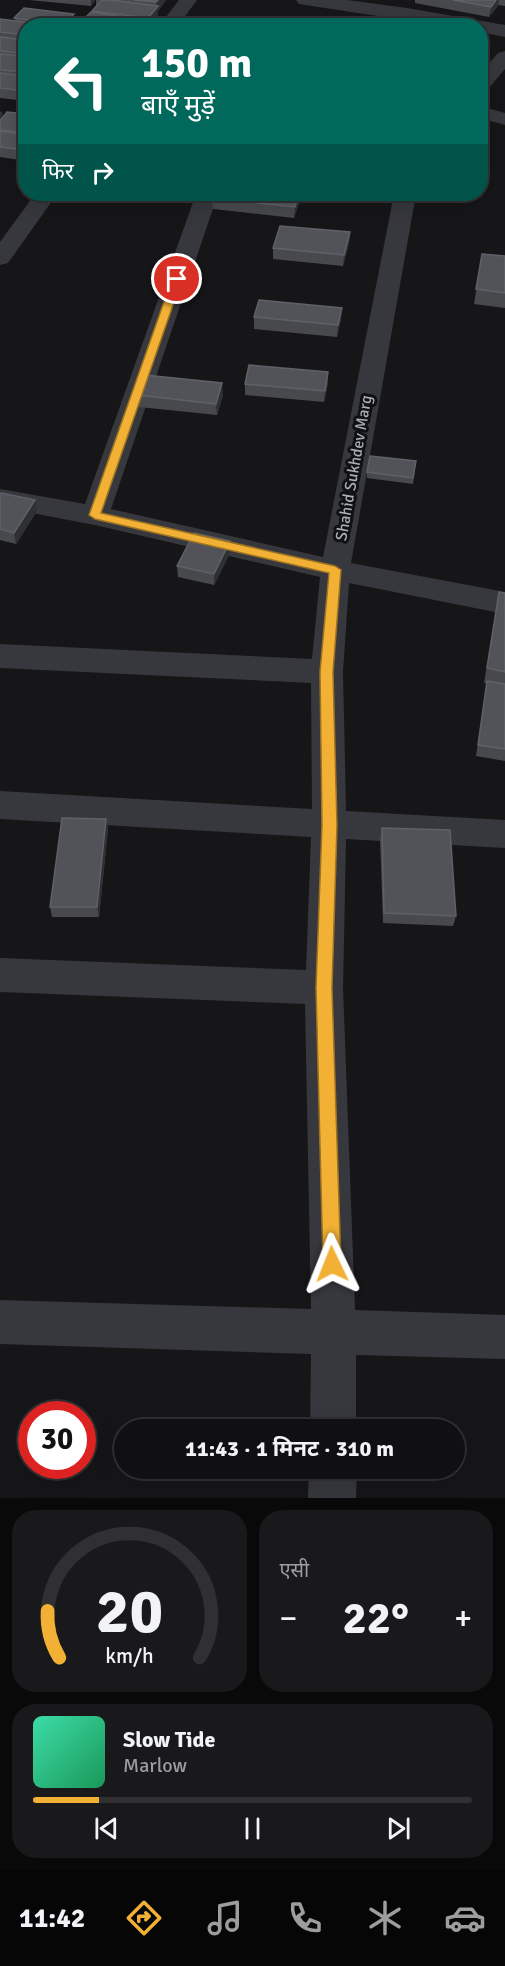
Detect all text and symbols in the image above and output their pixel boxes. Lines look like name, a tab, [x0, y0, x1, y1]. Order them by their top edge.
text: 150 m	[141, 38, 252, 89]
icon: left	[42, 42, 120, 120]
text: बाएँ मुड़ें	[141, 89, 215, 122]
icon: right	[86, 156, 119, 189]
text: फिर	[42, 158, 74, 185]
pin	[151, 253, 202, 304]
icon: arrive	[160, 262, 193, 295]
street label: Shahid Sukhdev Marg	[331, 394, 377, 542]
position arrow	[300, 1232, 364, 1296]
speed limit sign: 30	[18, 1401, 96, 1479]
text: 11:43 · 1 मिनट · 310 m	[185, 1435, 394, 1462]
text: एसी	[280, 1558, 309, 1583]
text: 20	[96, 1573, 163, 1650]
text: 22°	[342, 1591, 409, 1646]
text: −	[280, 1598, 297, 1639]
text: +	[454, 1598, 472, 1639]
text: km/h	[105, 1643, 154, 1669]
text: Slow Tide	[123, 1726, 215, 1753]
text: Marlow	[123, 1753, 187, 1778]
icon: previous	[90, 1812, 123, 1845]
icon: pause	[236, 1812, 269, 1845]
icon: next	[382, 1812, 415, 1845]
icon: directions	[123, 1897, 165, 1939]
icon: music	[204, 1897, 246, 1939]
icon: phone	[284, 1897, 326, 1939]
icon: climate	[364, 1897, 406, 1939]
icon: car	[444, 1897, 486, 1939]
text: 11:42	[19, 1902, 85, 1935]

